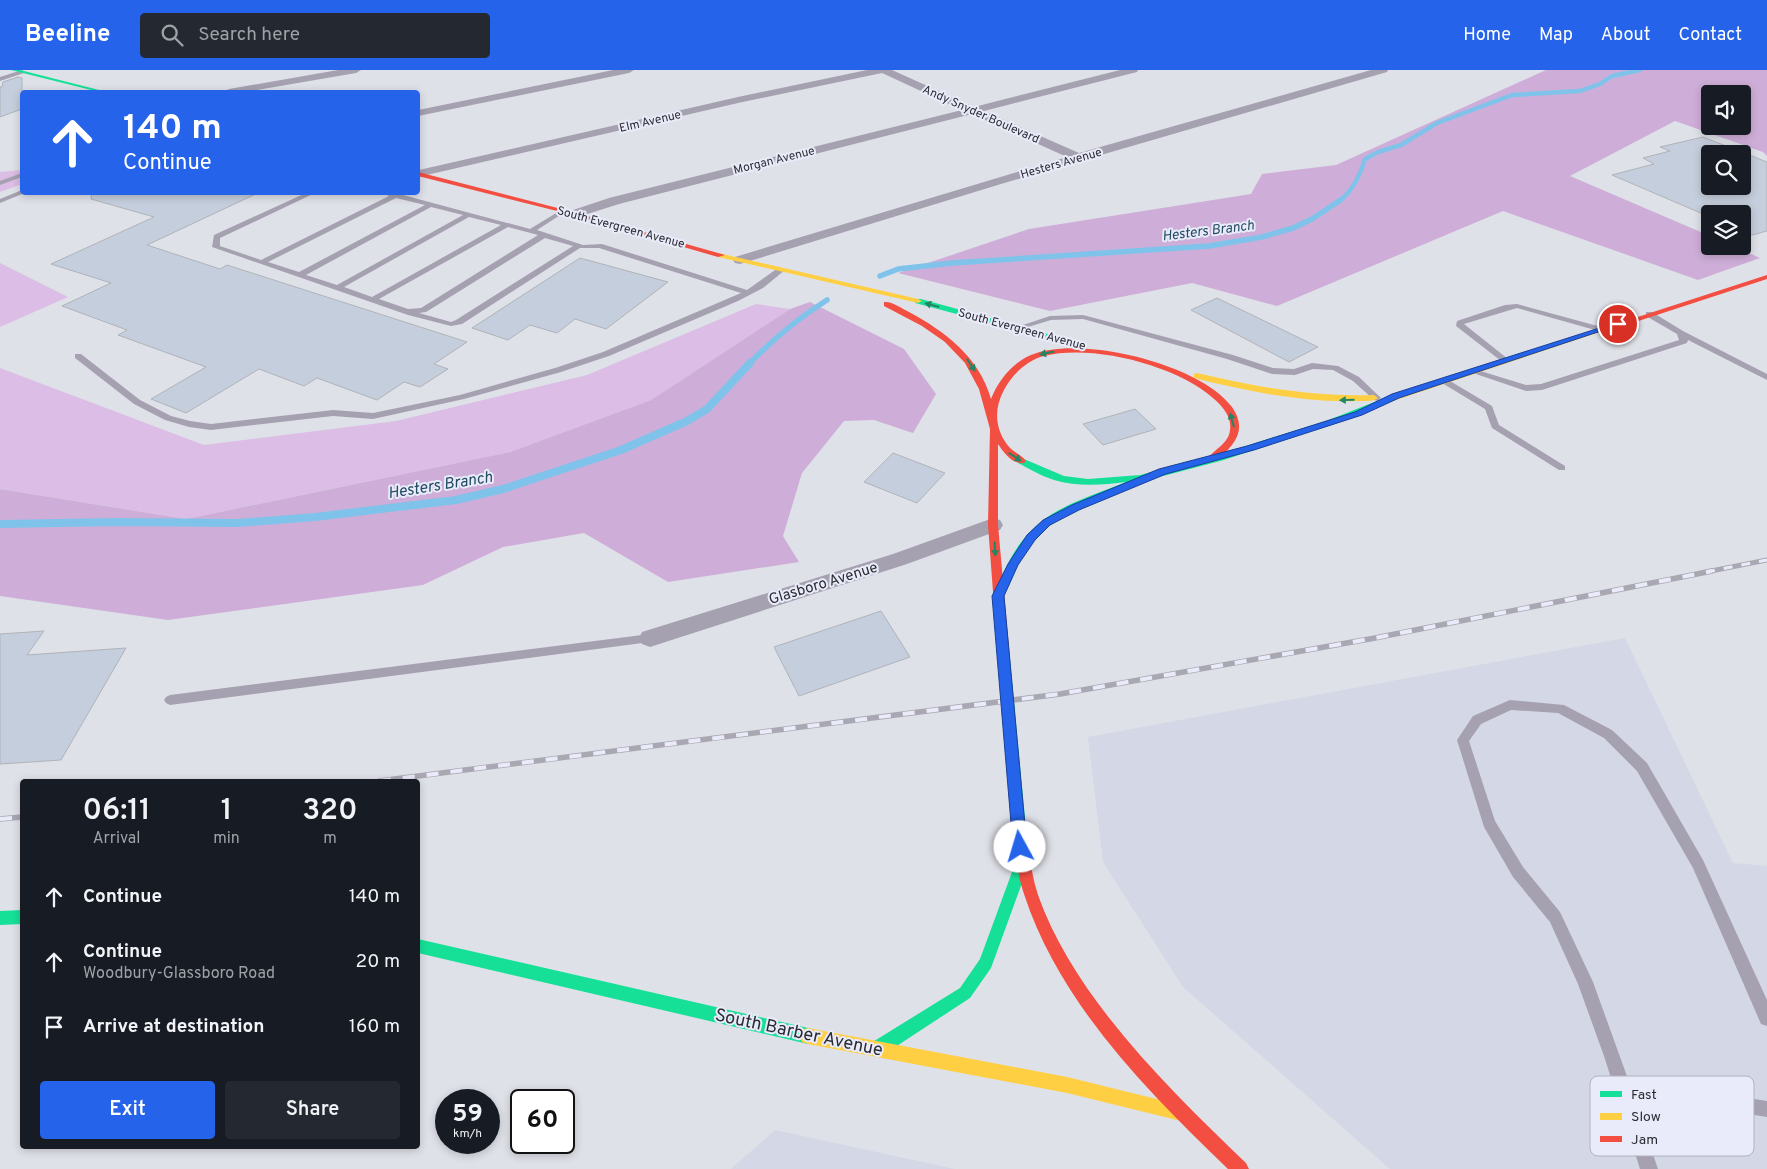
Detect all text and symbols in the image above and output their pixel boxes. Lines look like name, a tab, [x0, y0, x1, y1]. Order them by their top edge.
search box	[140, 13, 490, 58]
text: Beeline	[25, 20, 110, 50]
icon: search	[158, 21, 186, 49]
text: Search here	[198, 23, 300, 47]
text: Home	[1463, 24, 1511, 47]
text: Map	[1539, 24, 1573, 47]
text: About	[1601, 24, 1650, 47]
text: Contact	[1678, 24, 1742, 47]
street label: Andy Snyder Boulevard	[920, 82, 1042, 148]
map controls	[1701, 85, 1751, 255]
button: sound	[1701, 85, 1751, 135]
text: 140 m	[123, 107, 222, 151]
street label: Elm Avenue	[618, 107, 683, 137]
icon: ahead	[40, 110, 105, 175]
street label: Morgan Avenue	[732, 143, 817, 179]
street label: Hesters Avenue	[1019, 145, 1104, 183]
button: search	[1701, 145, 1751, 195]
text: Continue	[123, 150, 212, 177]
street label: South Evergreen Avenue	[555, 203, 686, 253]
button: layers	[1701, 205, 1751, 255]
water label: Hesters Branch	[1161, 217, 1256, 246]
one-way arrow	[924, 300, 939, 308]
pin	[1597, 303, 1639, 345]
street label: South Evergreen Avenue	[956, 305, 1087, 355]
icon: arrive	[1604, 310, 1632, 338]
one-way arrow	[1040, 349, 1055, 357]
one-way arrow	[966, 358, 975, 371]
one-way arrow	[1339, 396, 1355, 404]
one-way arrow	[1228, 412, 1236, 427]
one-way arrow	[1009, 452, 1022, 462]
water label: Hesters Branch	[387, 468, 494, 504]
one-way arrow	[991, 542, 999, 558]
street label: Glasboro Avenue	[767, 559, 880, 610]
text: 06:11	[82, 793, 151, 830]
text: 1	[221, 793, 232, 830]
text: 320	[302, 793, 358, 830]
position arrow	[993, 820, 1045, 872]
text: Arrival	[93, 829, 140, 849]
text: min	[213, 829, 240, 849]
text: m	[323, 829, 337, 849]
icon: ahead	[40, 883, 68, 911]
text: Continue	[83, 885, 162, 909]
text: 140 m	[349, 885, 400, 909]
text: Continue	[83, 940, 162, 964]
icon: ahead	[40, 948, 68, 976]
text: 20 m	[356, 950, 400, 974]
text: Woodbury-Glassboro Road	[83, 964, 275, 984]
street label: South Barber Avenue	[713, 1004, 885, 1062]
icon: arrive	[40, 1013, 68, 1041]
text: Arrive at destination	[83, 1015, 264, 1039]
text: 160 m	[349, 1015, 400, 1039]
legend	[1590, 1076, 1754, 1156]
button: Exit	[40, 1081, 215, 1139]
button: Share	[225, 1081, 400, 1139]
text: Fast	[1631, 1087, 1657, 1104]
speed limit sign: 60	[510, 1089, 575, 1154]
text: 59	[452, 1099, 483, 1131]
text: Slow	[1631, 1109, 1661, 1126]
text: km/h	[453, 1126, 482, 1142]
text: Jam	[1631, 1132, 1658, 1149]

